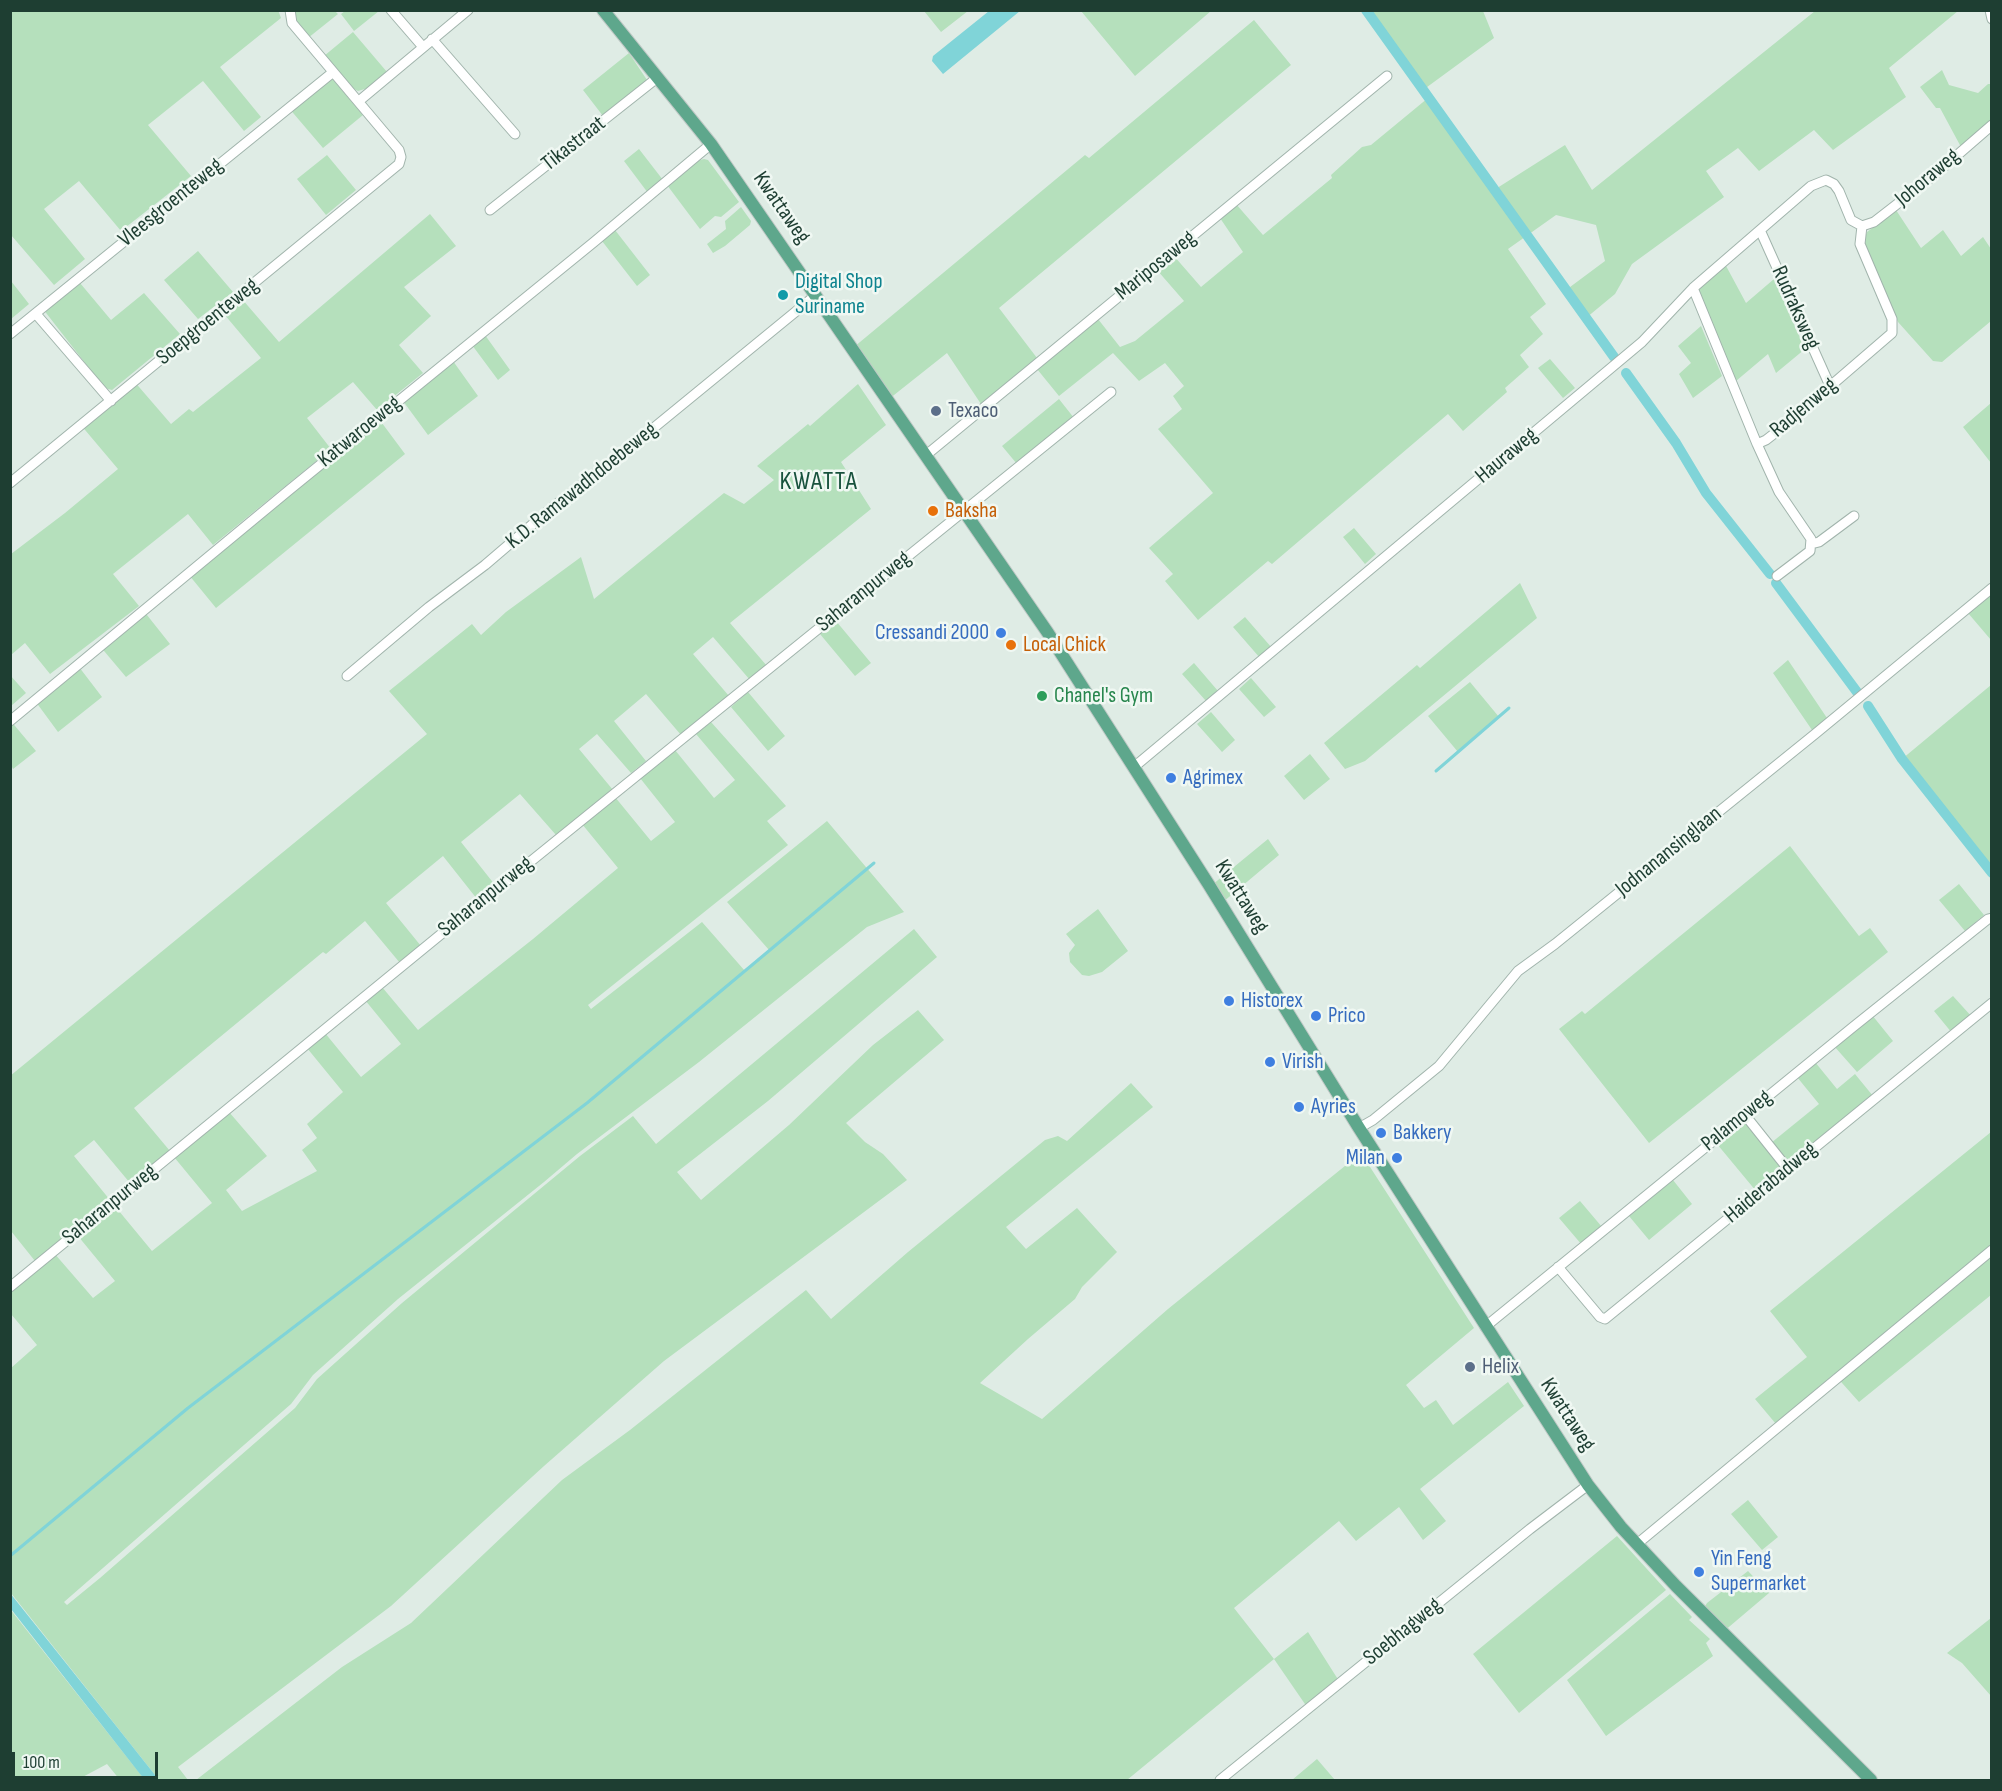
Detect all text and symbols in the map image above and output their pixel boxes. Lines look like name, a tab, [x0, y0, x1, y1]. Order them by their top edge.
street label: Tikastraat	[537, 111, 611, 177]
street label: Johoraweg	[1890, 143, 1966, 213]
street label: Vleesgroenteweg	[113, 153, 229, 253]
street label: Kwattaweg	[747, 167, 815, 249]
street label: Mariposaweg	[1110, 225, 1202, 307]
street label: Rudraksweg	[1765, 262, 1825, 354]
place label: Digital Shop Suriname	[795, 269, 883, 320]
street label: Soepgroenteweg	[152, 273, 264, 371]
marker: Digital Shop Suriname	[776, 288, 790, 302]
street label: Radjenweg	[1765, 372, 1843, 444]
street label: Katwaroeweg	[313, 390, 407, 474]
place label: Texaco	[948, 398, 998, 424]
marker: Texaco	[929, 404, 943, 418]
street label: K.D. Ramawadhdoebeweg	[501, 417, 663, 555]
street label: Hauraweg	[1471, 422, 1543, 490]
district label: KWATTA	[780, 466, 858, 498]
place label: Baksha	[945, 498, 997, 524]
marker: Baksha	[926, 504, 940, 518]
street label: Saharanpurweg	[811, 546, 917, 638]
place label: Cressandi 2000	[875, 620, 989, 646]
marker: Cressandi 2000	[994, 626, 1008, 640]
place label: Local Chick	[1023, 632, 1106, 658]
marker: Local Chick	[1004, 638, 1018, 652]
place label: Chanel's Gym	[1054, 683, 1153, 709]
marker: Chanel's Gym	[1035, 689, 1049, 703]
place label: Agrimex	[1183, 765, 1243, 791]
marker: Agrimex	[1164, 771, 1178, 785]
street label: Jodnanansinglaan	[1611, 801, 1727, 903]
street label: Saharanpurweg	[433, 851, 539, 943]
street label: Kwattaweg	[1208, 855, 1274, 939]
place label: Historex	[1241, 988, 1303, 1014]
marker: Historex	[1222, 994, 1236, 1008]
place label: Prico	[1328, 1003, 1366, 1029]
marker: Prico	[1309, 1009, 1323, 1023]
place label: Virish	[1282, 1049, 1324, 1075]
marker: Virish	[1263, 1055, 1277, 1069]
street label: Palamoweg	[1696, 1085, 1778, 1157]
place label: Ayries	[1311, 1094, 1356, 1120]
marker: Ayries	[1292, 1100, 1306, 1114]
place label: Bakkery	[1393, 1120, 1452, 1146]
marker: Bakkery	[1374, 1126, 1388, 1140]
street label: Haiderabadweg	[1719, 1137, 1823, 1229]
place label: Milan	[1346, 1145, 1385, 1171]
marker: Milan	[1390, 1151, 1404, 1165]
street label: Saharanpurweg	[57, 1159, 163, 1251]
place label: Helix	[1482, 1354, 1519, 1380]
marker: Helix	[1463, 1360, 1477, 1374]
street label: Kwattaweg	[1534, 1374, 1600, 1456]
place label: Yin Feng Supermarket	[1711, 1546, 1806, 1598]
marker: Yin Feng Supermarket	[1692, 1565, 1706, 1579]
street label: Soebhagweg	[1359, 1593, 1447, 1671]
scale bar	[15, 1740, 160, 1778]
text: 100 m	[23, 1752, 60, 1773]

